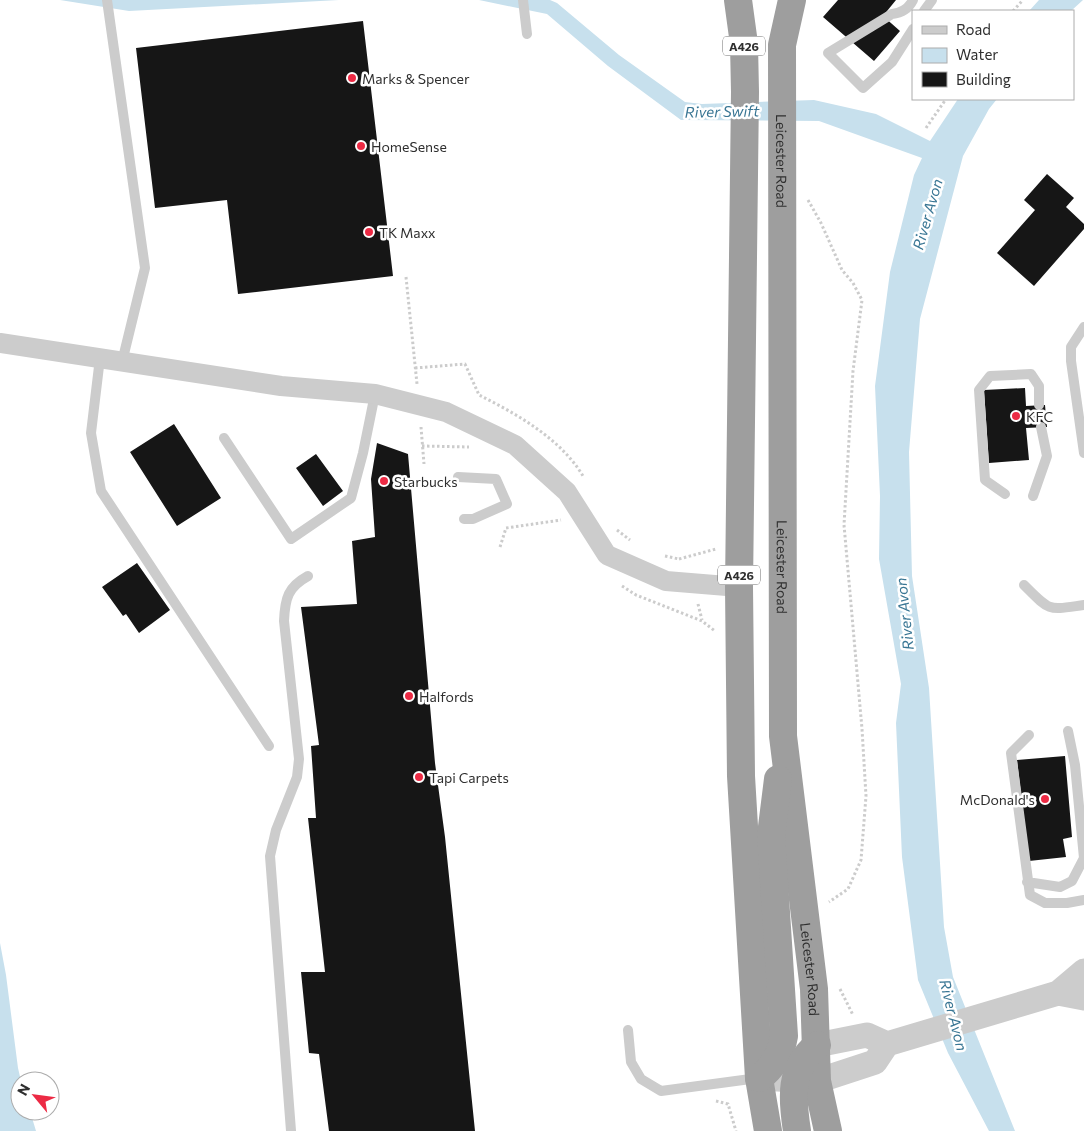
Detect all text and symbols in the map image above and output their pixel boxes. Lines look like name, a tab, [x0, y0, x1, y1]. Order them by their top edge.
legend	[912, 10, 1074, 100]
text: Road	[956, 20, 991, 38]
road number: A426	[723, 36, 765, 56]
text: Water	[956, 45, 998, 63]
place label: Marks & Spencer	[362, 70, 470, 87]
text: Building	[956, 70, 1011, 88]
marker: Marks & Spencer	[346, 72, 358, 84]
water label: River Swift	[685, 101, 760, 121]
street label: Leicester Road	[774, 114, 791, 208]
place label: HomeSense	[371, 138, 447, 155]
marker: HomeSense	[355, 140, 367, 152]
water label: River Avon	[908, 176, 946, 252]
place label: TK Maxx	[379, 224, 436, 241]
marker: TK Maxx	[363, 226, 375, 238]
place label: KFC	[1026, 408, 1053, 425]
marker: KFC	[1010, 410, 1022, 422]
place label: Starbucks	[394, 473, 458, 490]
marker: Starbucks	[378, 475, 390, 487]
street label: Leicester Road	[774, 520, 791, 614]
road number: A426	[718, 566, 760, 584]
water label: River Avon	[891, 577, 917, 651]
place label: Halfords	[419, 688, 474, 705]
marker: Halfords	[403, 690, 415, 702]
place label: Tapi Carpets	[429, 769, 509, 786]
marker: Tapi Carpets	[413, 771, 425, 783]
place label: McDonald's	[960, 791, 1035, 808]
marker: McDonald's	[1039, 793, 1051, 805]
street label: Leicester Road	[797, 922, 823, 1016]
water label: River Avon	[936, 977, 972, 1053]
north arrow	[10, 1071, 60, 1121]
text: N	[13, 1081, 33, 1098]

